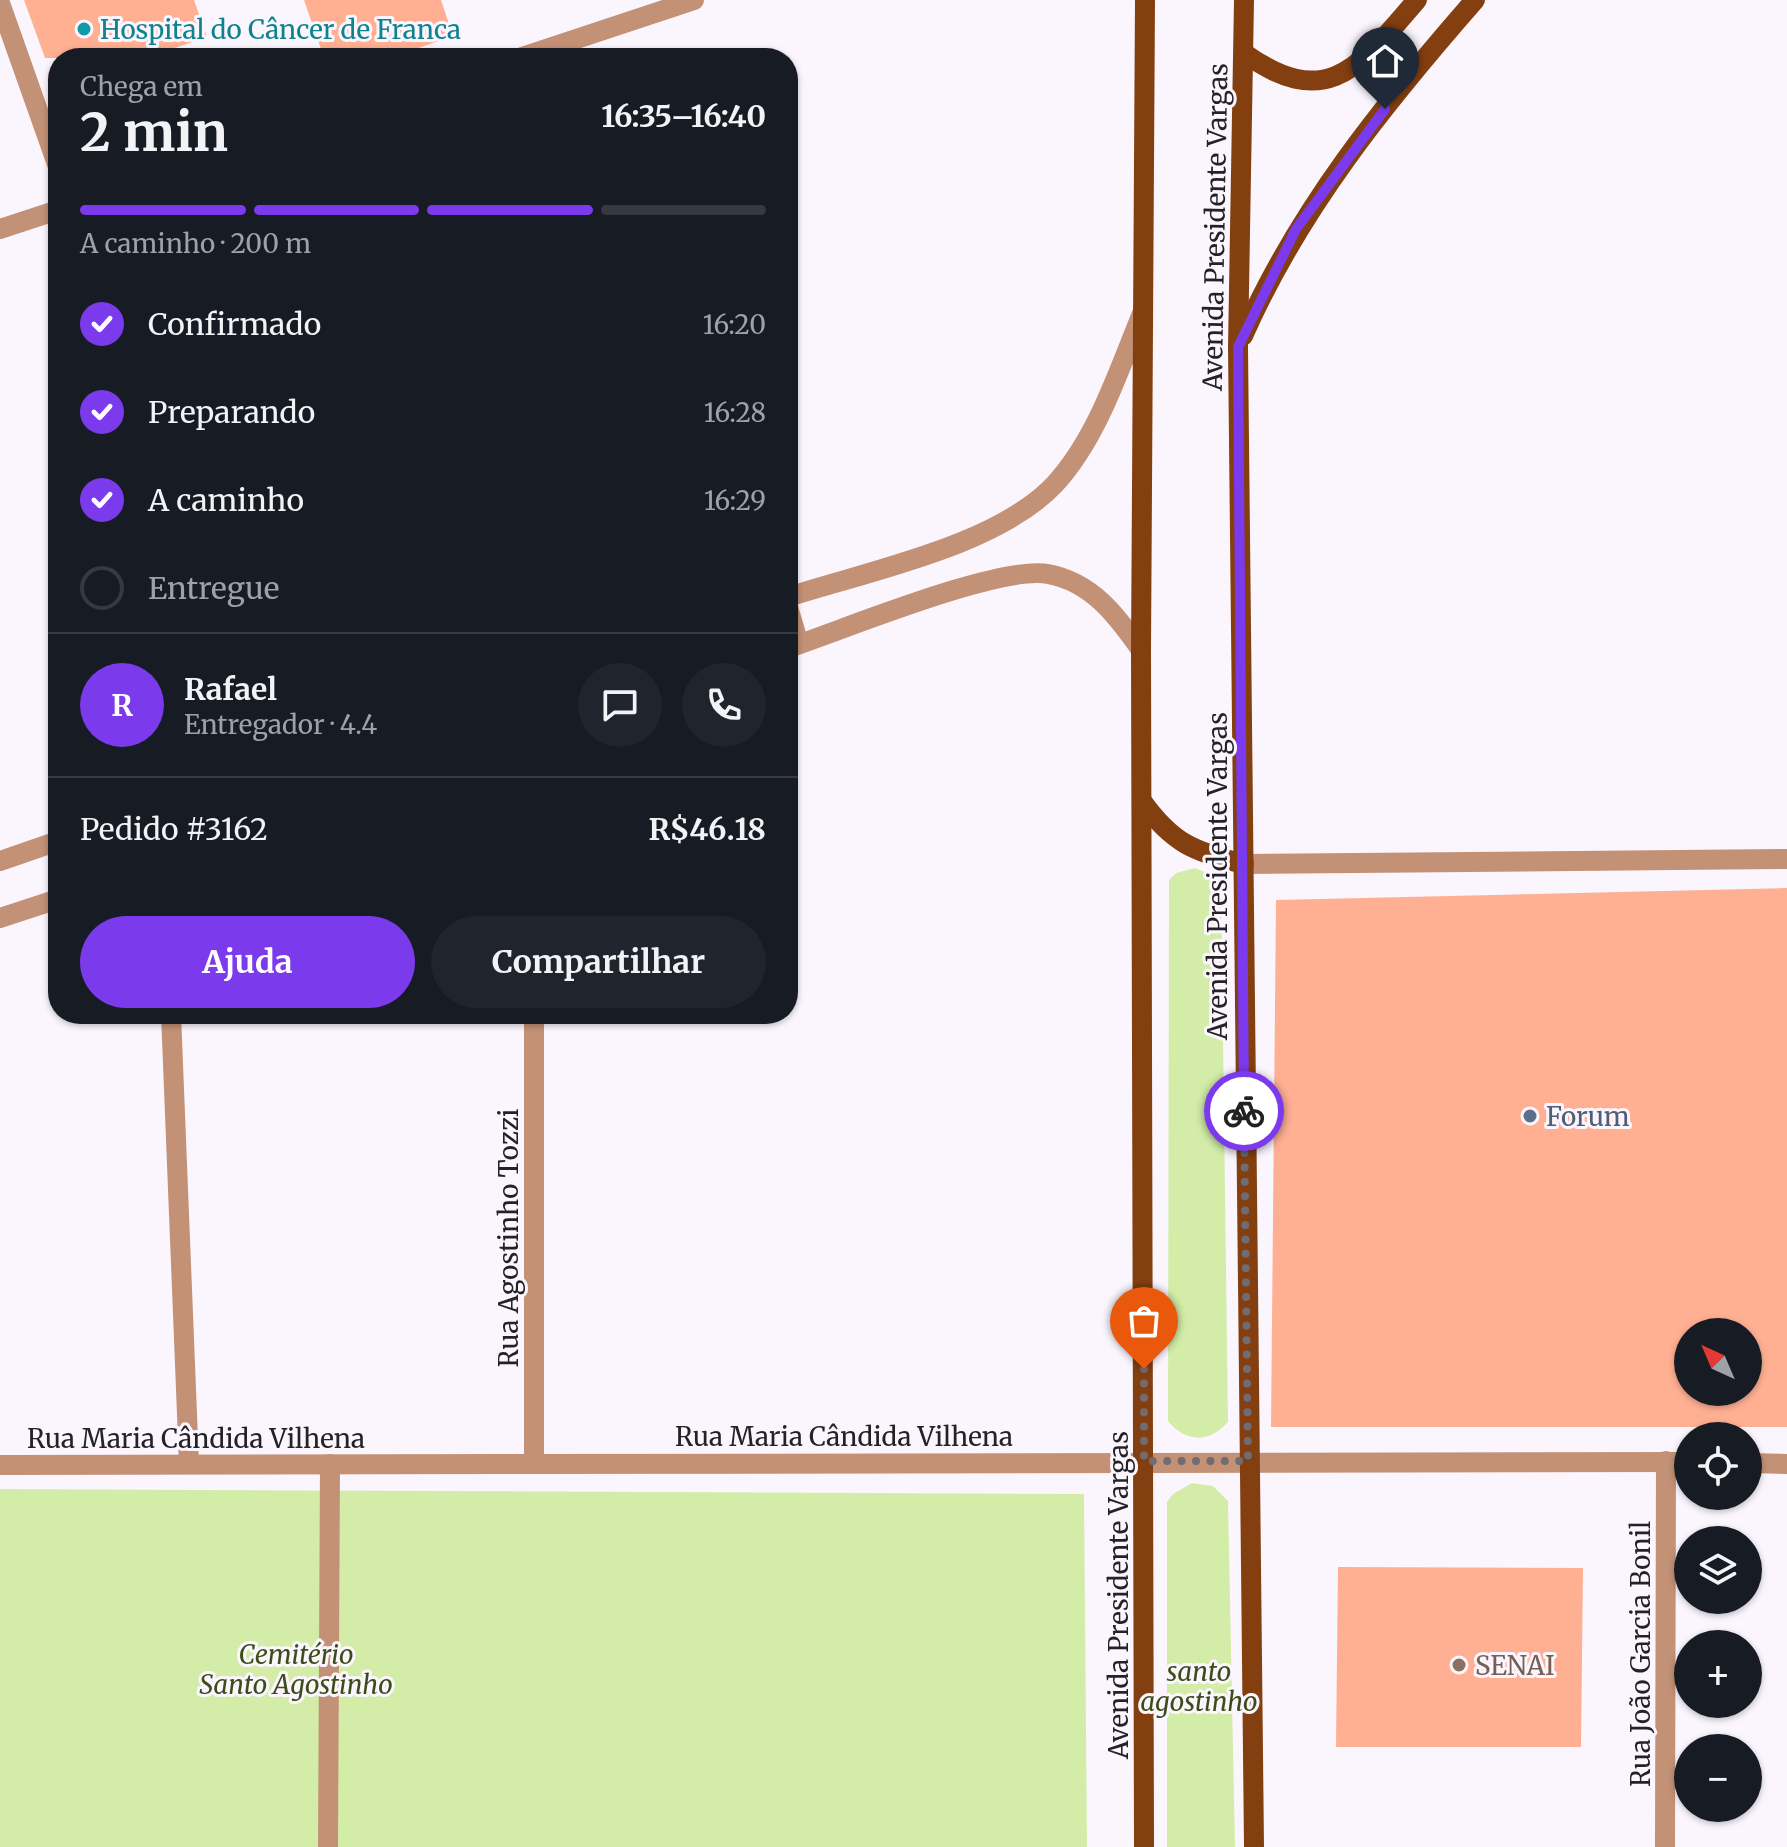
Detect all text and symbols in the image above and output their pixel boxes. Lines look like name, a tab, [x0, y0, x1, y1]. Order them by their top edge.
place label: Hospital do Câncer de Franca	[100, 13, 461, 46]
marker: Hospital do Câncer de Franca	[75, 20, 93, 38]
pin	[1351, 27, 1419, 109]
icon: home	[1363, 39, 1407, 83]
street label: Avenida Presidente Vargas	[1196, 63, 1234, 392]
text: Chega em	[80, 70, 203, 103]
text: 16:35–16:40	[601, 97, 766, 135]
text: 2 min	[80, 100, 228, 165]
text: A caminho · 200 m	[80, 227, 311, 260]
icon: check	[80, 302, 124, 346]
text: Confirmado	[148, 305, 321, 343]
text: 16:20	[703, 308, 766, 341]
icon: check	[80, 390, 124, 434]
text: Preparando	[148, 393, 315, 431]
text: 16:28	[704, 396, 766, 429]
icon: check	[80, 478, 124, 522]
text: A caminho	[148, 481, 304, 519]
text: 16:29	[704, 484, 766, 517]
text: Entregue	[148, 569, 279, 607]
button: chat	[578, 663, 662, 747]
button: phone	[682, 663, 766, 747]
text: Rafael	[184, 670, 277, 708]
text: R	[111, 686, 133, 724]
text: Entregador · 4.4	[184, 708, 377, 741]
street label: Avenida Presidente Vargas	[1201, 712, 1234, 1041]
text: Pedido #3162	[80, 810, 268, 848]
text: R$46.18	[648, 810, 766, 848]
button: Ajuda	[80, 916, 415, 1008]
button: Compartilhar	[431, 916, 766, 1008]
courier	[1204, 1071, 1284, 1151]
icon: bike	[1222, 1089, 1266, 1133]
place label: Forum	[1546, 1100, 1630, 1133]
marker: Forum	[1521, 1107, 1539, 1125]
street label: Rua Agostinho Tozzi	[492, 1109, 525, 1367]
pin	[1110, 1287, 1178, 1369]
icon: bag	[1122, 1299, 1166, 1343]
north arrow	[1674, 1318, 1762, 1406]
map controls	[1674, 1318, 1762, 1822]
street label: Rua Maria Cândida Vilhena	[675, 1420, 1013, 1453]
street label: Rua Maria Cândida Vilhena	[27, 1422, 365, 1455]
button: locate	[1674, 1422, 1762, 1510]
street label: Avenida Presidente Vargas	[1102, 1431, 1135, 1760]
street label: Rua João Garcia Bonil	[1624, 1521, 1657, 1787]
button: layers	[1674, 1526, 1762, 1614]
button: +	[1674, 1630, 1762, 1718]
park label: Cemitério Santo Agostinho	[199, 1638, 393, 1701]
place label: SENAI	[1475, 1649, 1555, 1682]
park label: santo agostinho	[1140, 1655, 1258, 1718]
marker: SENAI	[1450, 1656, 1468, 1674]
button: −	[1674, 1734, 1762, 1822]

